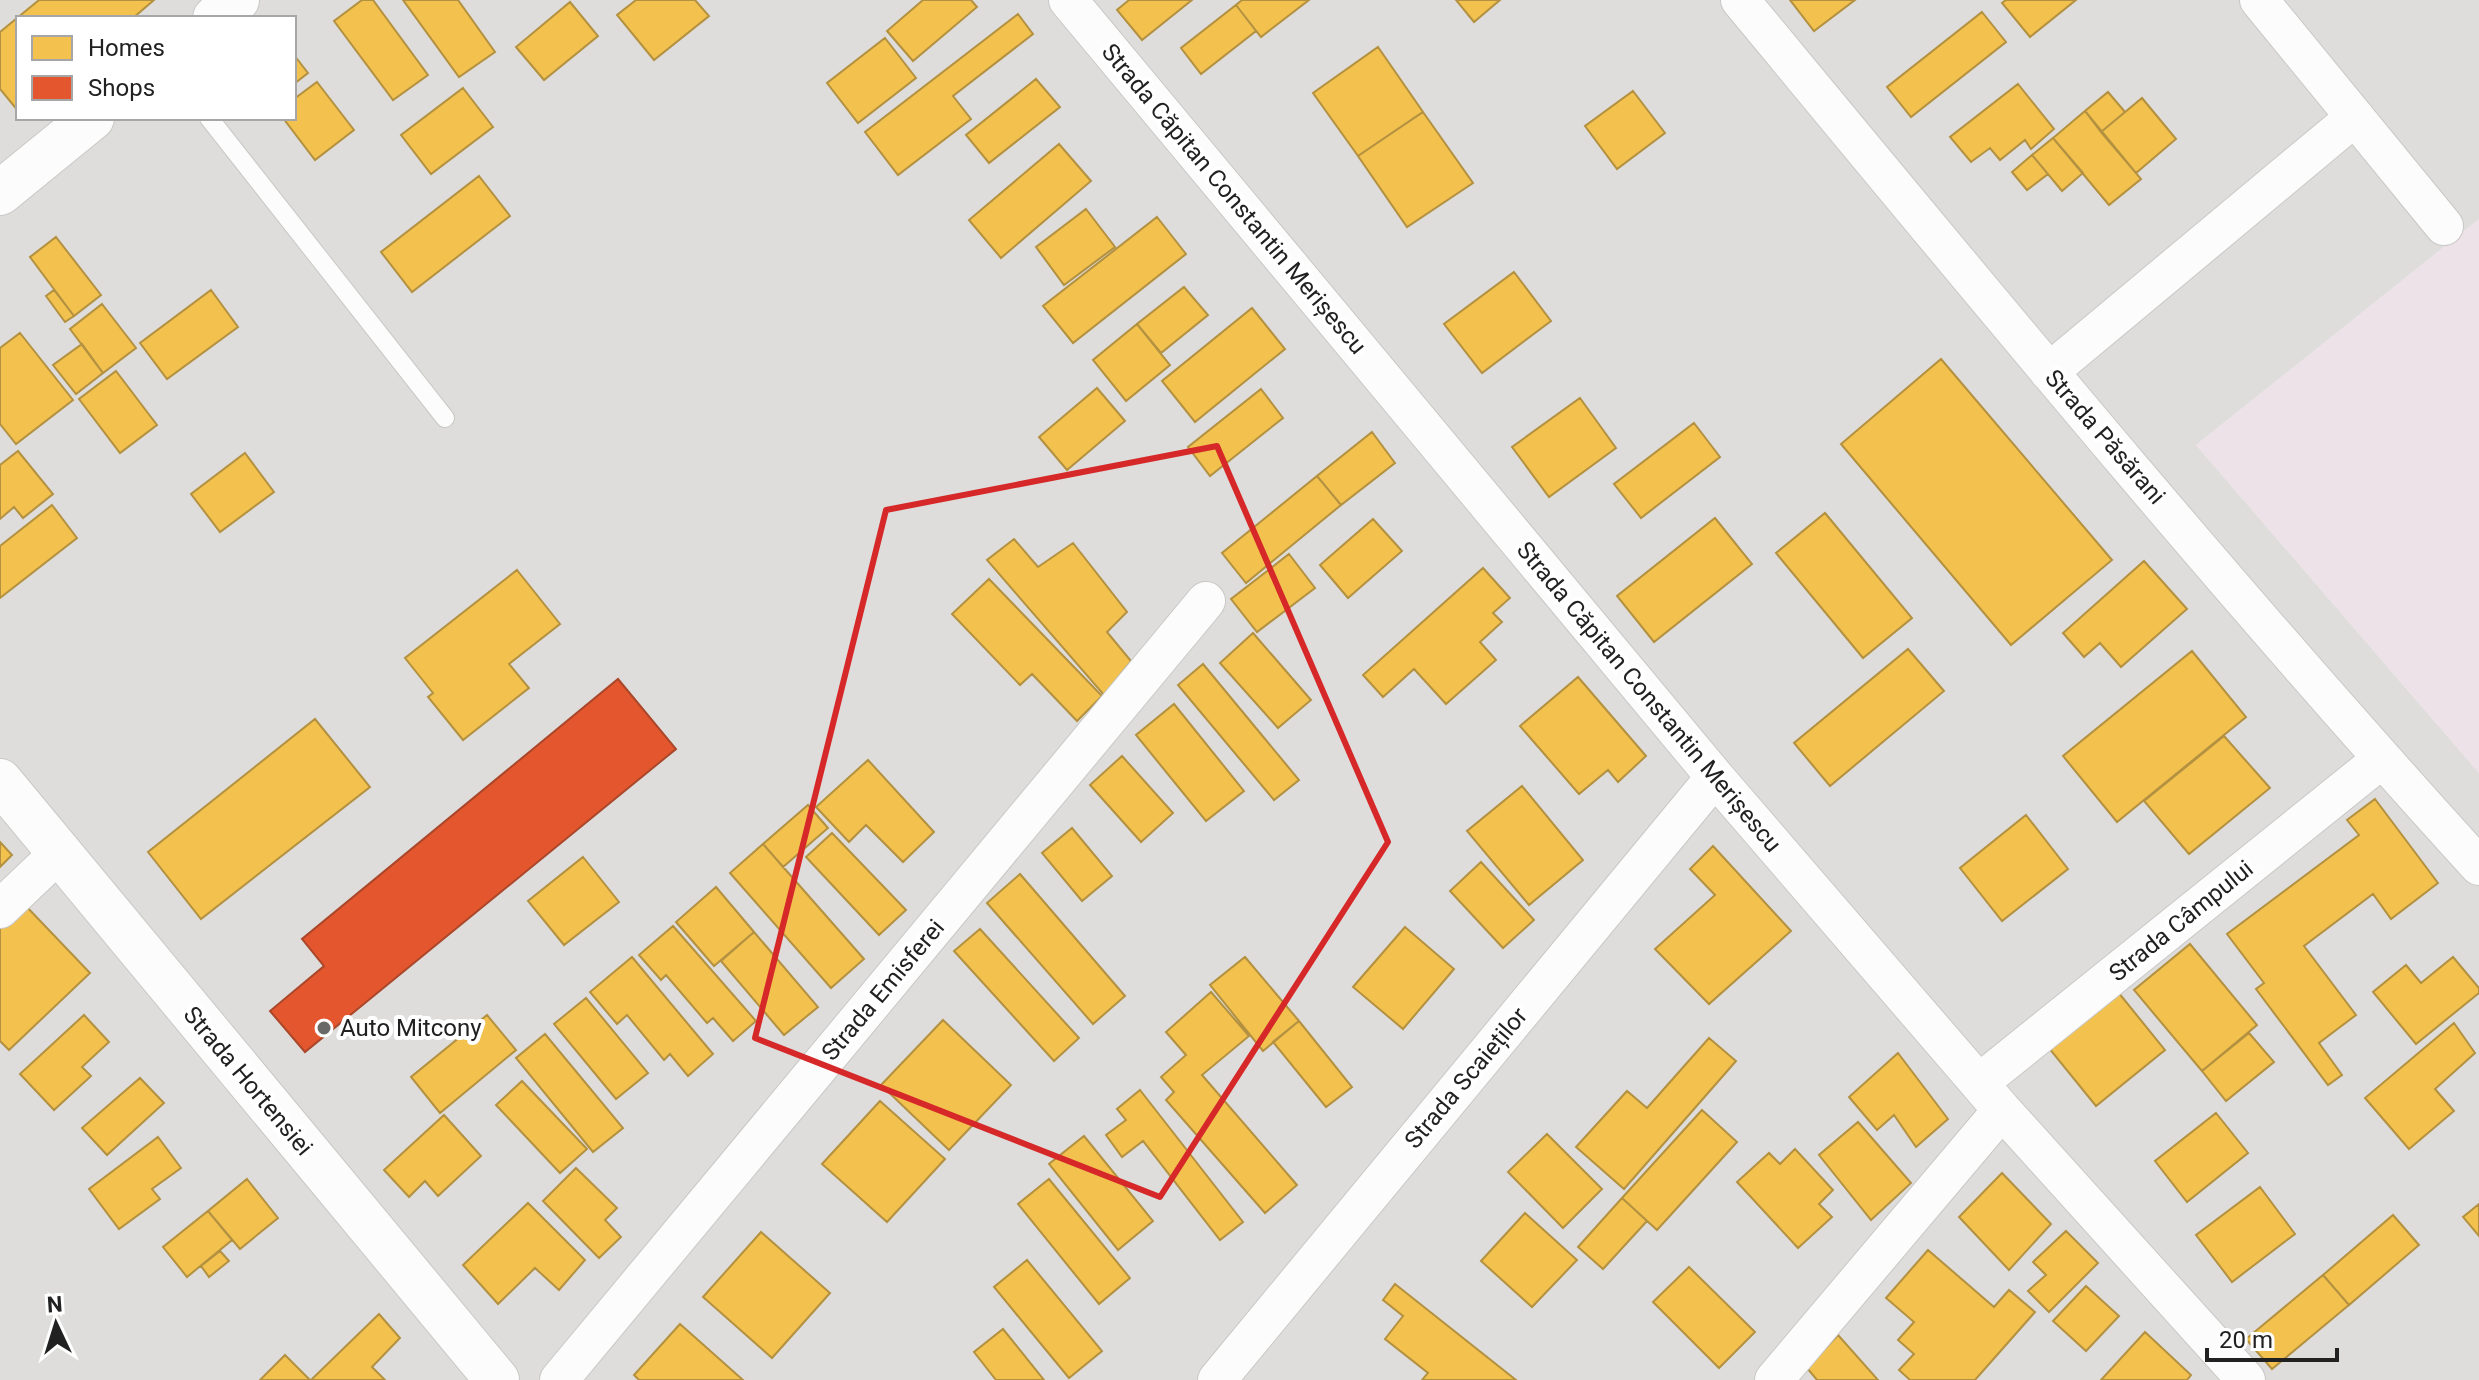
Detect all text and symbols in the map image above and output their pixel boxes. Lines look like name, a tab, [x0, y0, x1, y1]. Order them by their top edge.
legend	[16, 16, 296, 120]
text: Homes	[88, 34, 165, 62]
street label: Strada Căpitan Constantin Merișescu	[1096, 38, 1372, 360]
text: Shops	[88, 74, 155, 102]
street label: Strada Păsărani	[2039, 364, 2171, 510]
street label: Strada Căpitan Constantin Merișescu	[1511, 536, 1787, 858]
street label: Strada Câmpului	[2104, 855, 2258, 987]
street label: Strada Emisferei	[816, 914, 950, 1066]
street label: Strada Hortensiei	[178, 1001, 318, 1161]
street label: Strada Scaieților	[1399, 1002, 1533, 1154]
place label: Auto Mitcony	[340, 1014, 482, 1042]
marker: Auto Mitcony	[315, 1019, 333, 1037]
north arrow	[16, 1284, 96, 1364]
text: N	[46, 1292, 63, 1318]
scale bar	[2207, 1312, 2337, 1362]
text: 20 m	[2219, 1326, 2273, 1354]

